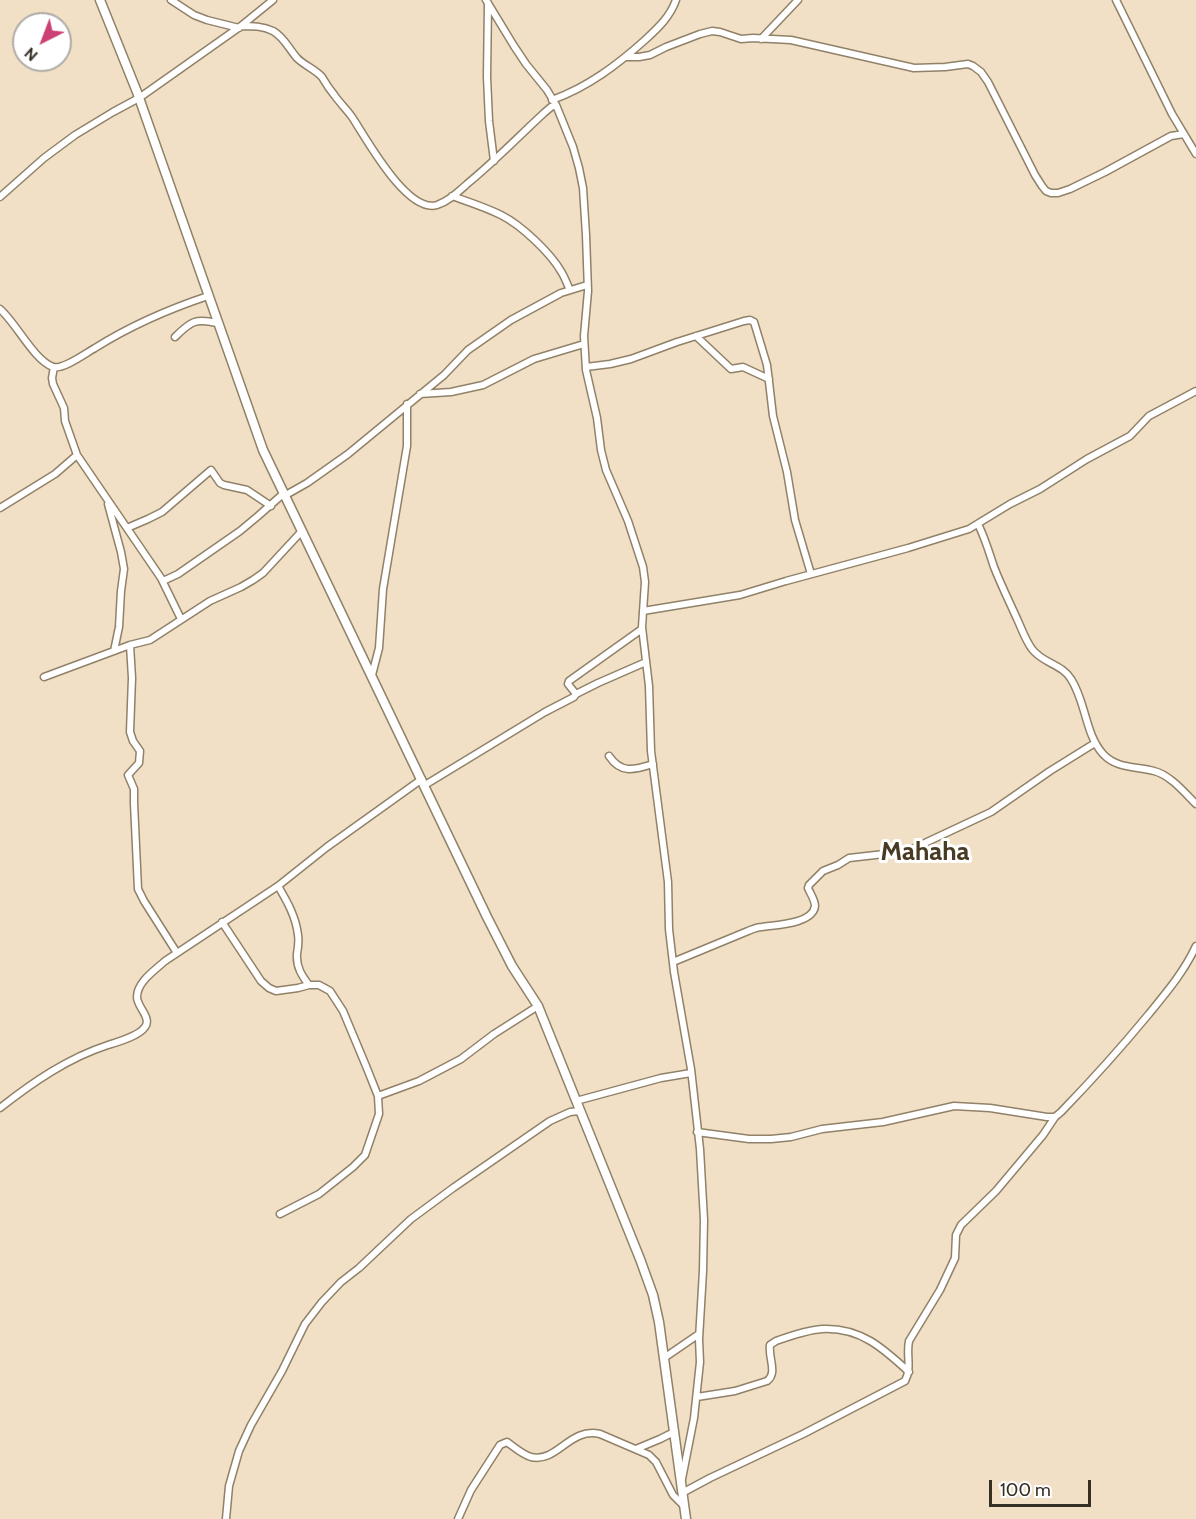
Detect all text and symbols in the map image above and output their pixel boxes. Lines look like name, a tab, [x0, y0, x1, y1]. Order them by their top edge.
north arrow	[12, 12, 72, 72]
text: N	[20, 43, 42, 65]
district label: Mahaha	[881, 836, 969, 868]
scale bar	[992, 1468, 1094, 1506]
text: 100 m	[1000, 1479, 1051, 1501]

